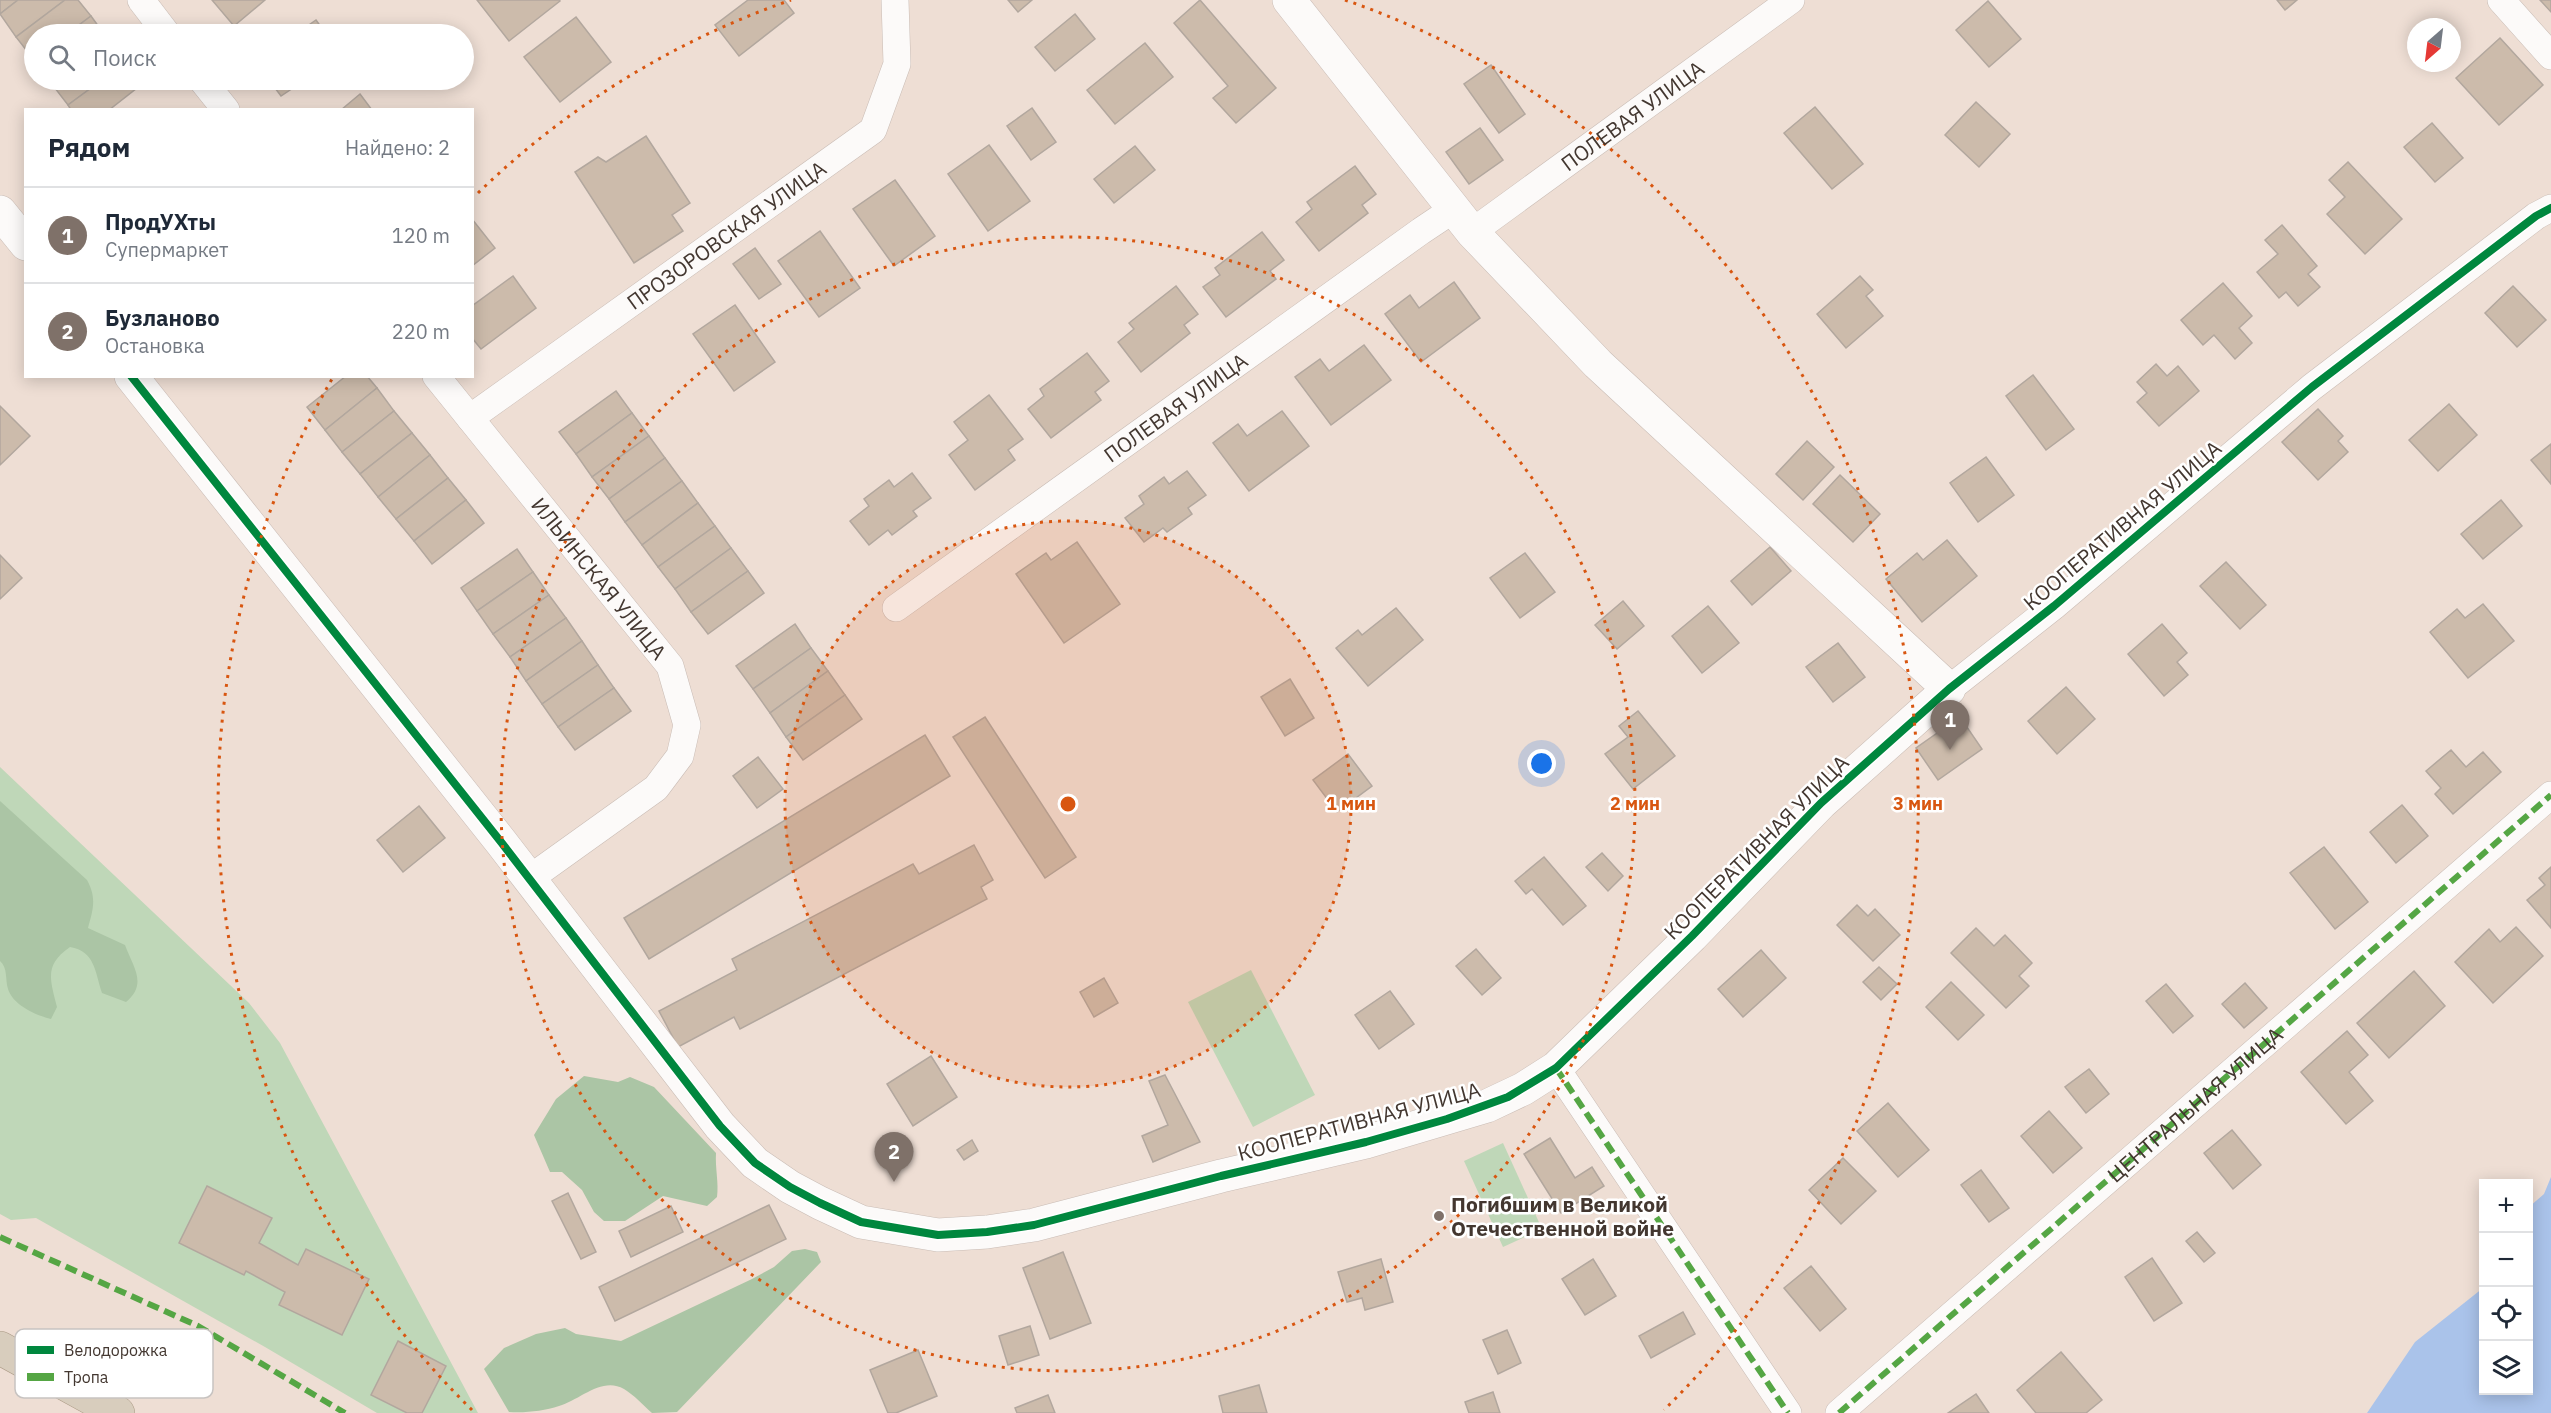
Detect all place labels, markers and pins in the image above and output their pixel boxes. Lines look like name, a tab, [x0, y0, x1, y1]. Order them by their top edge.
pin: 1	[1930, 700, 1970, 750]
centre of rings	[1058, 794, 1078, 814]
pin: 2	[874, 1132, 914, 1182]
place label: Погибшим в Великой Отечественной войне	[1451, 1190, 1674, 1242]
marker: Погибшим в Великой Отечественной войне	[1432, 1209, 1446, 1223]

